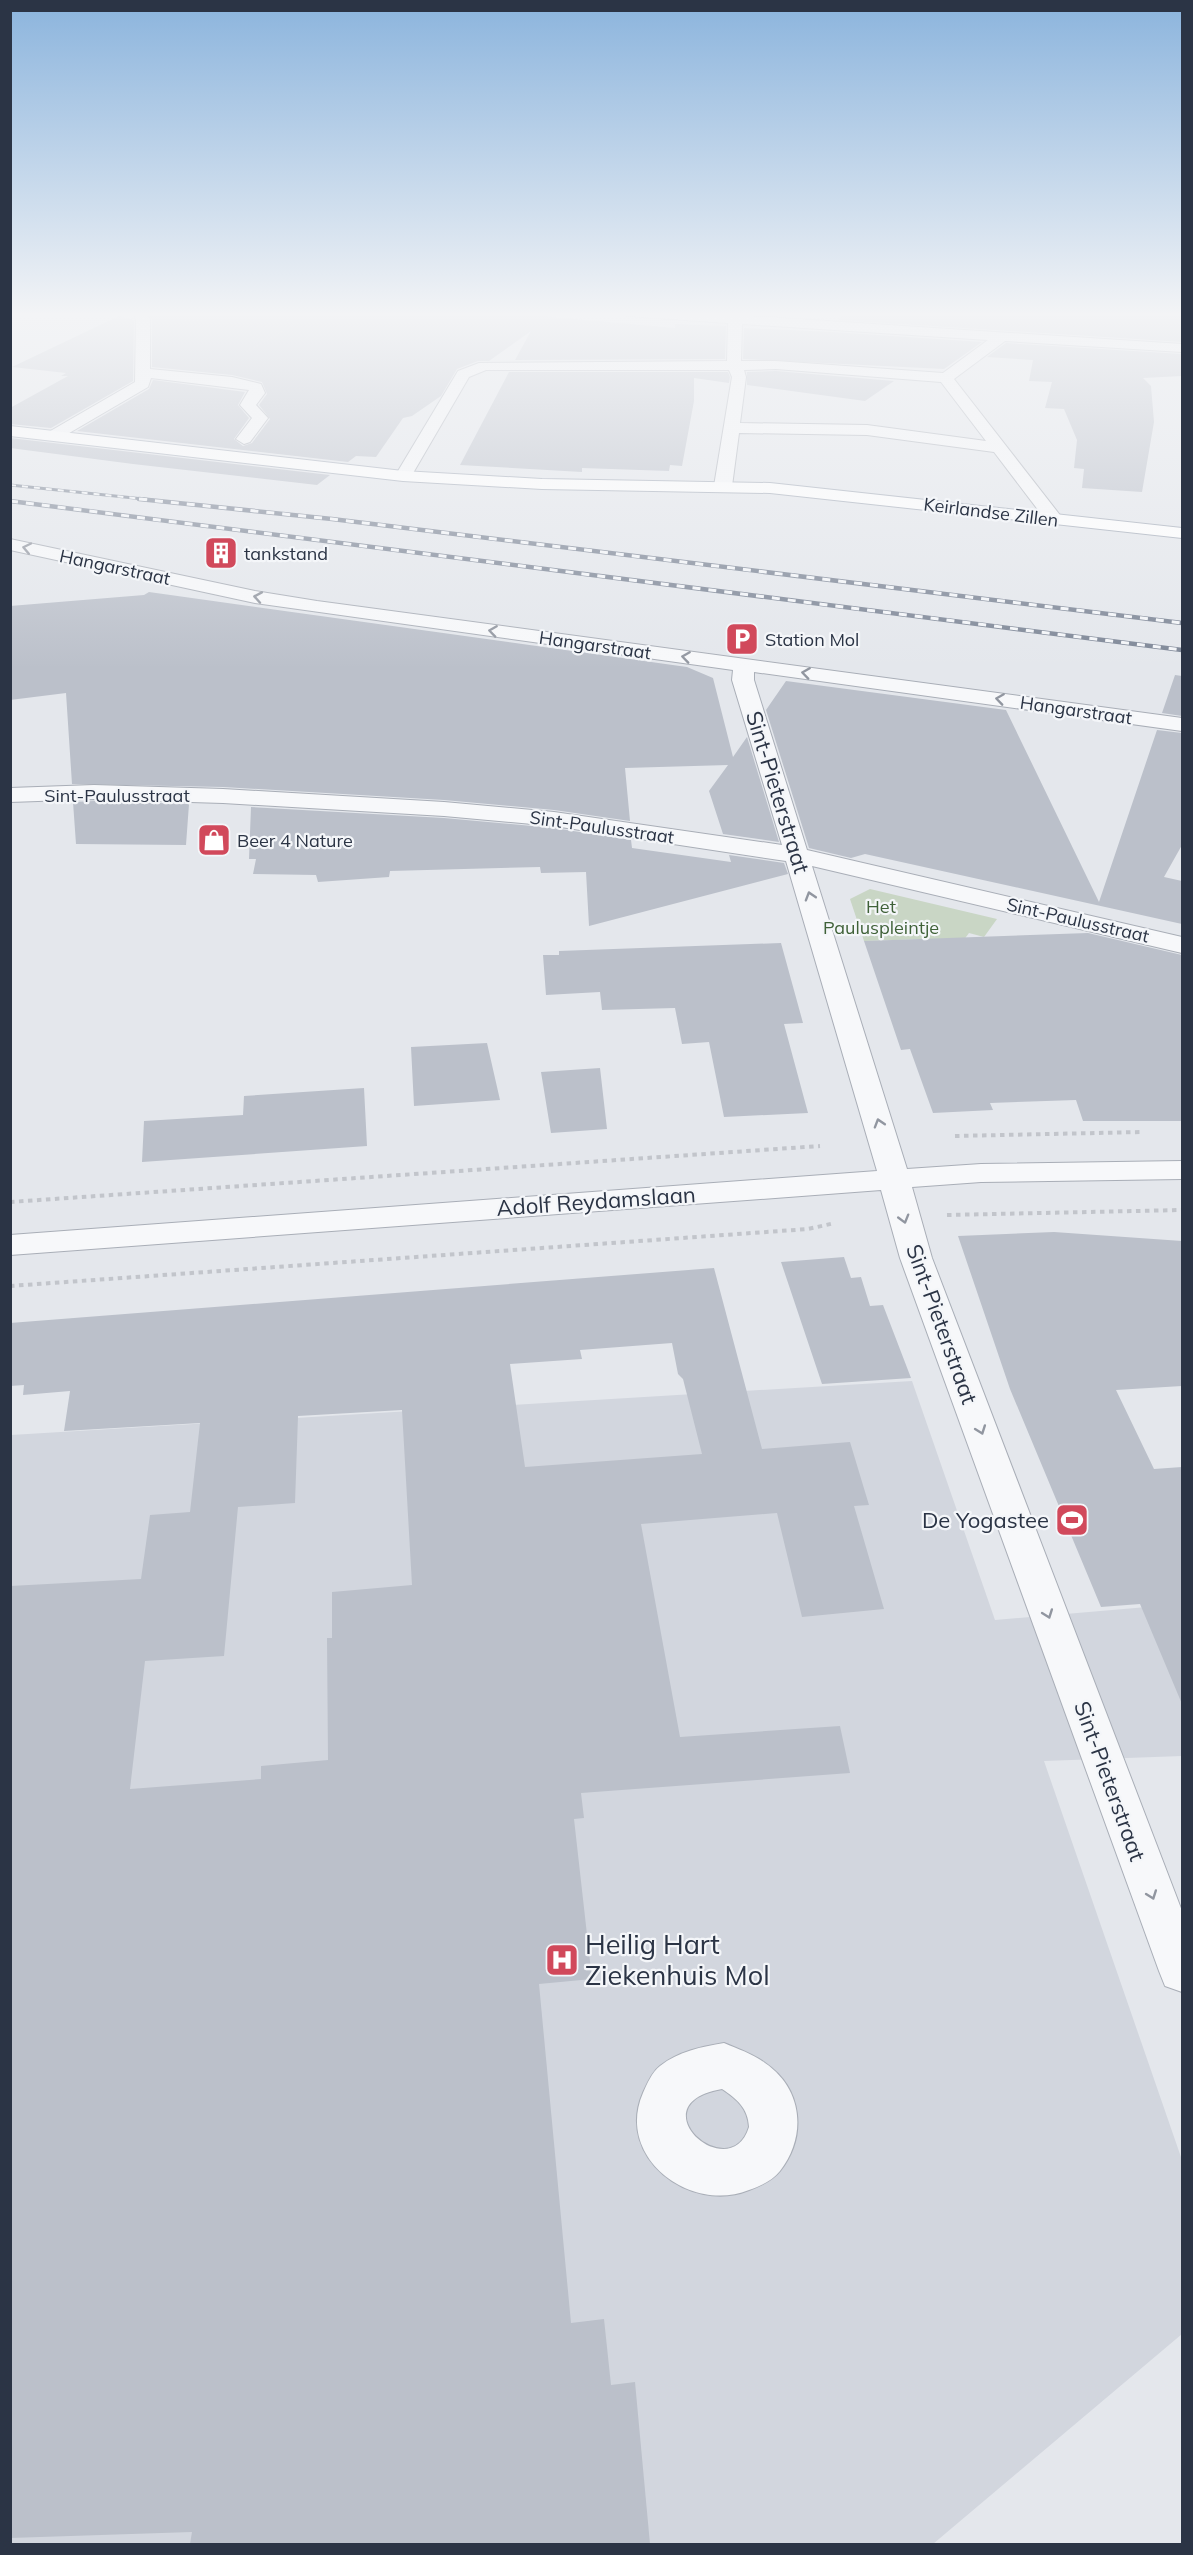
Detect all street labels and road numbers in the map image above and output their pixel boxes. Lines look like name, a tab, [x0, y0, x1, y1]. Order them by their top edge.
street label: Keirlandse Zillen	[922, 492, 1060, 532]
street label: Hangarstraat	[57, 544, 173, 590]
street label: Hangarstraat	[538, 626, 652, 664]
street label: Hangarstraat	[1019, 691, 1133, 729]
street label: Sint-Pieterstraat	[740, 708, 816, 877]
street label: Sint-Paulusstraat	[44, 784, 190, 807]
street label: Sint-Paulusstraat	[528, 805, 676, 849]
street label: Sint-Paulusstraat	[1005, 892, 1151, 948]
street label: Adolf Reydamslaan	[495, 1180, 697, 1222]
street label: Sint-Pieterstraat	[900, 1240, 984, 1408]
street label: Sint-Pieterstraat	[1068, 1697, 1152, 1865]

